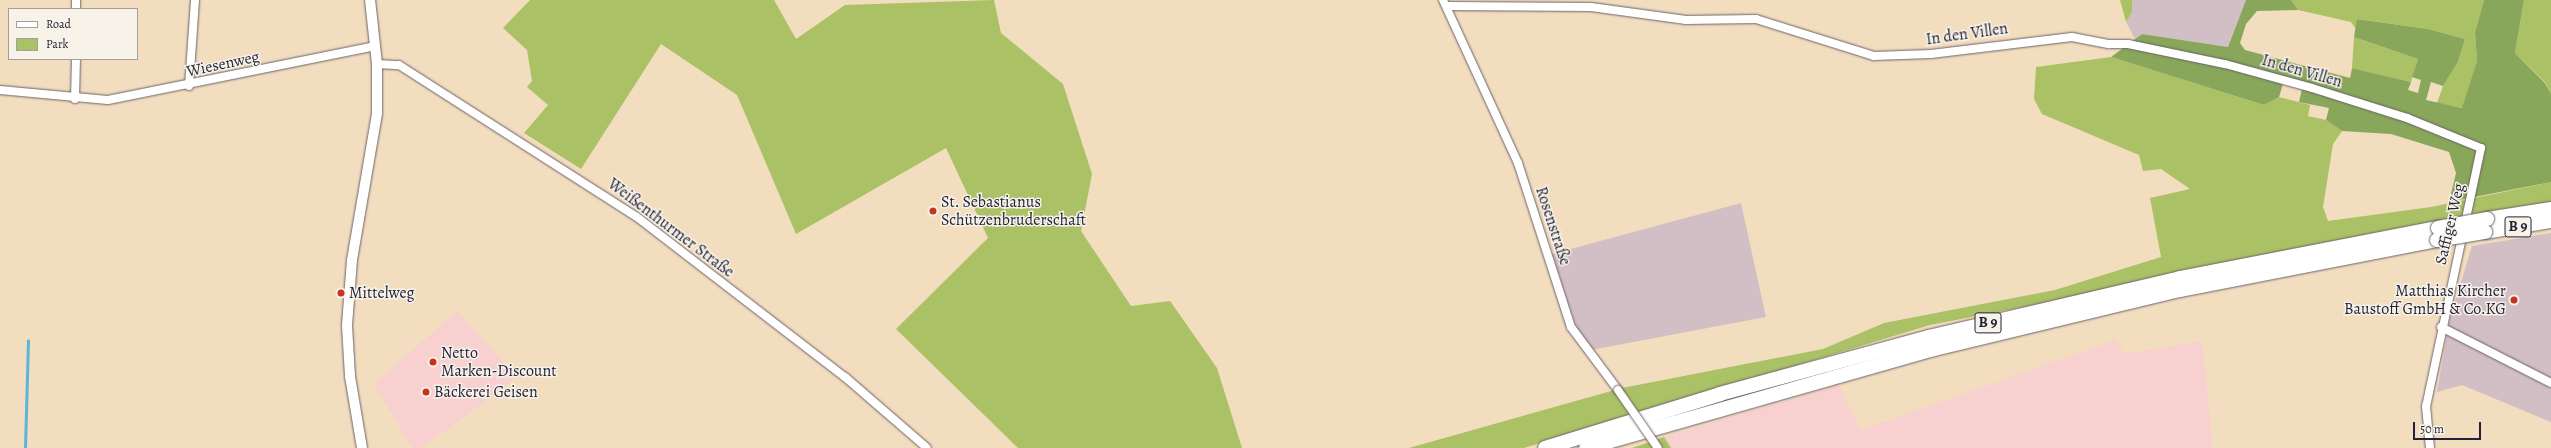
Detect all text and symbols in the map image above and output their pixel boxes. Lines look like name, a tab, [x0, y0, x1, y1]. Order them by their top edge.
legend	[8, 8, 138, 60]
text: Road	[46, 16, 71, 32]
street label: In den Villen	[1925, 19, 2009, 49]
text: Park	[46, 36, 69, 52]
street label: Wiesenweg	[185, 47, 261, 81]
street label: In den Villen	[2260, 50, 2344, 92]
street label: Weißenthurmer Straße	[604, 174, 738, 282]
street label: Saffiger Weg	[2431, 181, 2469, 267]
street label: Rosenstraße	[1531, 184, 1575, 268]
place label: St. Sebastianus Schützenbruderschaft	[941, 192, 1086, 230]
marker: St. Sebastianus Schützenbruderschaft	[928, 206, 938, 216]
road number: B 9	[2504, 214, 2532, 240]
place label: Matthias Kircher Baustoff GmbH & Co.KG	[2344, 281, 2506, 319]
place label: Mittelweg	[349, 283, 415, 303]
marker: Mittelweg	[336, 288, 346, 298]
marker: Matthias Kircher Baustoff GmbH & Co.KG	[2509, 295, 2519, 305]
road number: B 9	[1974, 310, 2002, 336]
place label: Netto Marken-Discount	[441, 343, 557, 381]
marker: Netto Marken-Discount	[428, 357, 438, 367]
place label: Bäckerei Geisen	[434, 382, 538, 402]
marker: Bäckerei Geisen	[421, 387, 431, 397]
scale bar	[2415, 414, 2483, 440]
text: 50 m	[2420, 421, 2444, 437]

